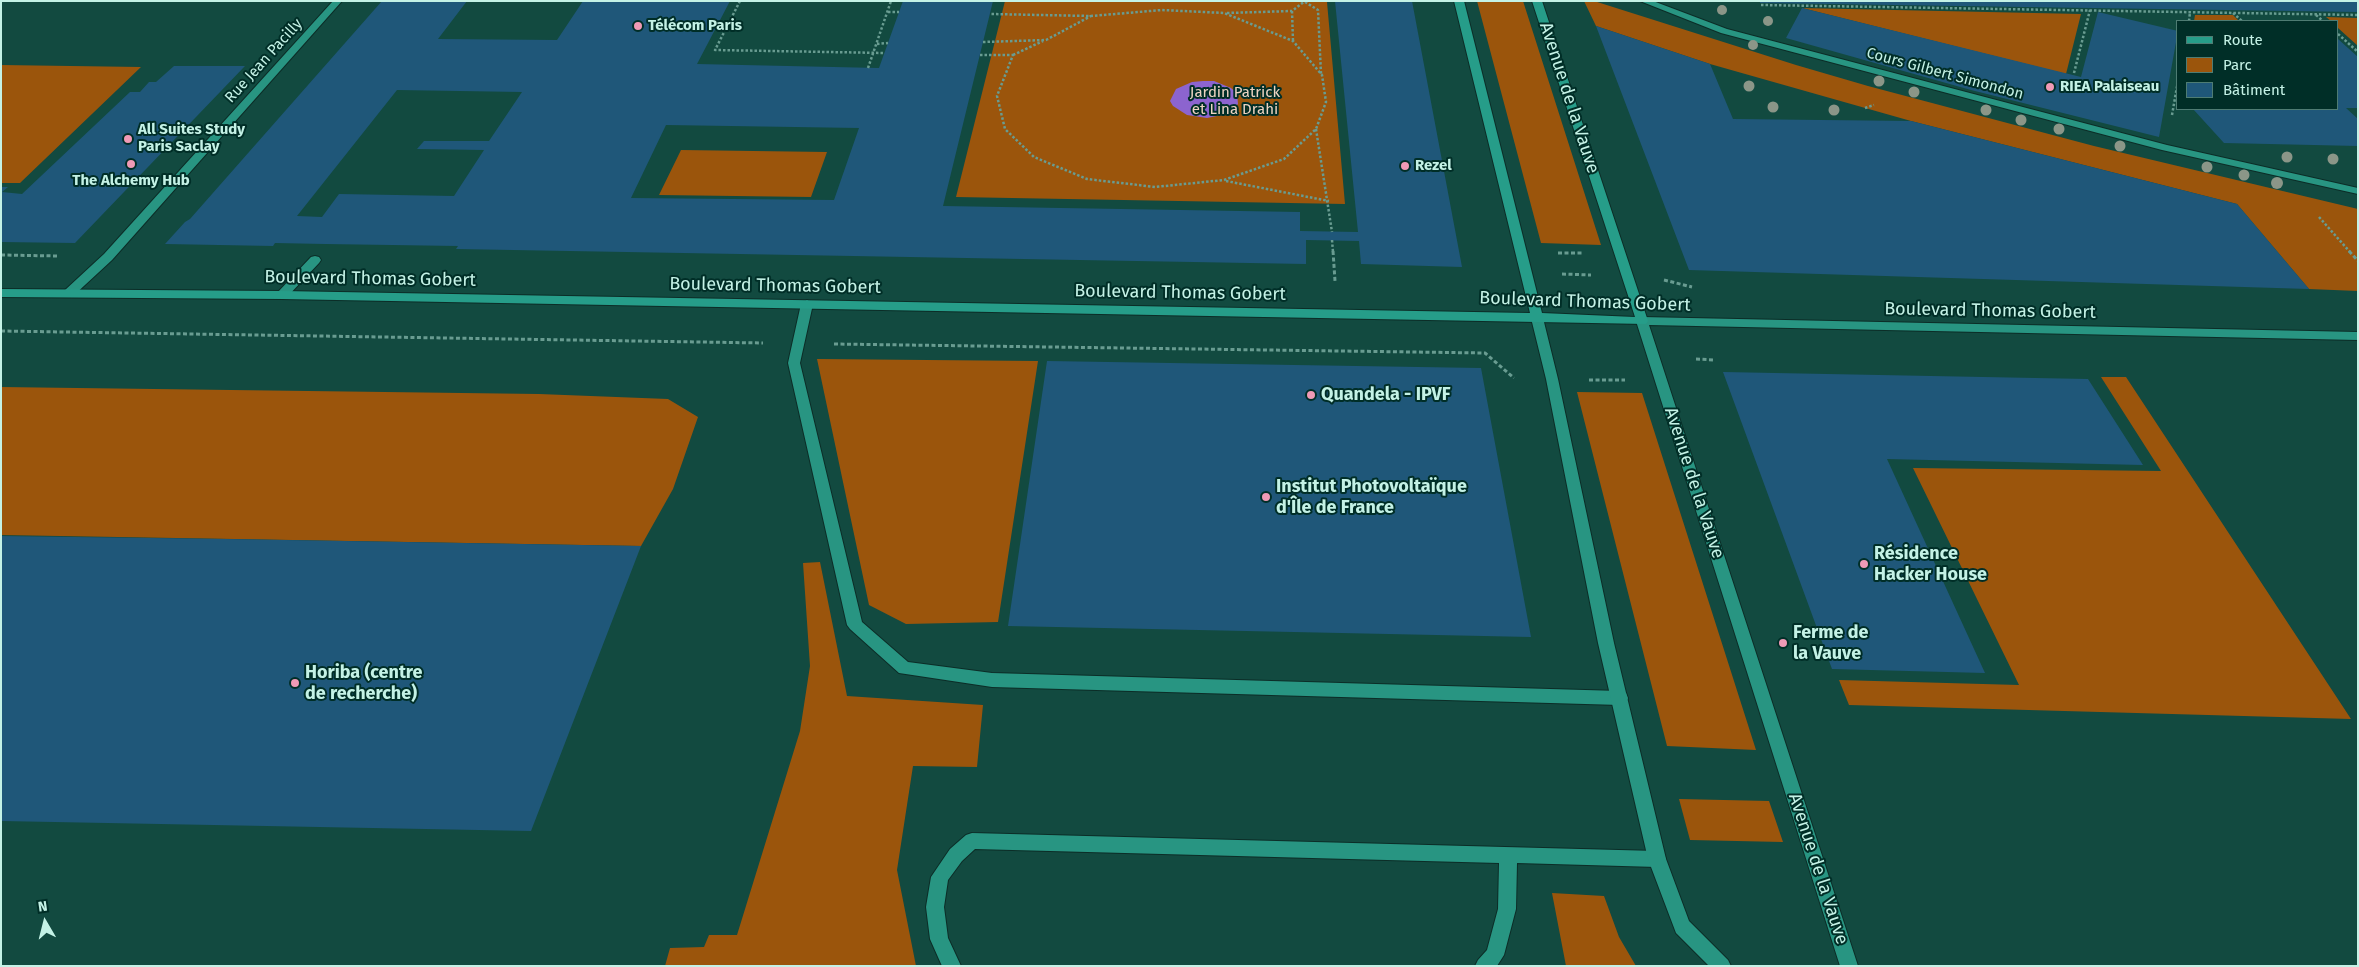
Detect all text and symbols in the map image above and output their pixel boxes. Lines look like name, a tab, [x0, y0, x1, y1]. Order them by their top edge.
street label: Rue Jean Pacilly	[222, 15, 306, 107]
place label: Télécom Paris	[648, 17, 742, 35]
marker: Télécom Paris	[632, 20, 644, 32]
street label: Avenue de la Vauve	[1534, 20, 1604, 176]
legend	[2176, 20, 2339, 110]
text: Route	[2223, 31, 2263, 49]
street label: Cours Gilbert Simondon	[1865, 44, 2025, 104]
text: Parc	[2223, 56, 2252, 74]
place label: RIEA Palaiseau	[2060, 78, 2159, 96]
marker: RIEA Palaiseau	[2044, 81, 2056, 93]
text: Bâtiment	[2223, 81, 2285, 99]
park label: Jardin Patrick et Lina Drahi	[1190, 84, 1280, 119]
place label: All Suites Study Paris Saclay	[138, 121, 245, 156]
marker: All Suites Study Paris Saclay	[122, 133, 134, 145]
place label: Rezel	[1415, 157, 1452, 175]
marker: The Alchemy Hub	[125, 158, 137, 170]
marker: Rezel	[1399, 160, 1411, 172]
place label: The Alchemy Hub	[72, 172, 190, 190]
street label: Boulevard Thomas Gobert	[264, 266, 476, 292]
street label: Boulevard Thomas Gobert	[669, 273, 881, 299]
street label: Boulevard Thomas Gobert	[1074, 280, 1286, 306]
street label: Boulevard Thomas Gobert	[1479, 288, 1691, 316]
street label: Boulevard Thomas Gobert	[1884, 298, 2096, 324]
place label: Quandela - IPVF	[1321, 384, 1450, 406]
marker: Quandela - IPVF	[1305, 389, 1317, 401]
street label: Avenue de la Vauve	[1659, 405, 1729, 561]
place label: Institut Photovoltaïque d'Île de France	[1276, 476, 1467, 518]
marker: Institut Photovoltaïque d'Île de France	[1260, 491, 1272, 503]
place label: Résidence Hacker House	[1874, 543, 1987, 586]
marker: Résidence Hacker House	[1858, 558, 1870, 570]
place label: Ferme de la Vauve	[1793, 622, 1868, 664]
marker: Ferme de la Vauve	[1777, 637, 1789, 649]
place label: Horiba (centre de recherche)	[305, 662, 422, 704]
marker: Horiba (centre de recherche)	[289, 677, 301, 689]
street label: Avenue de la Vauve	[1783, 791, 1853, 947]
north arrow	[20, 897, 70, 947]
text: N	[37, 898, 49, 916]

